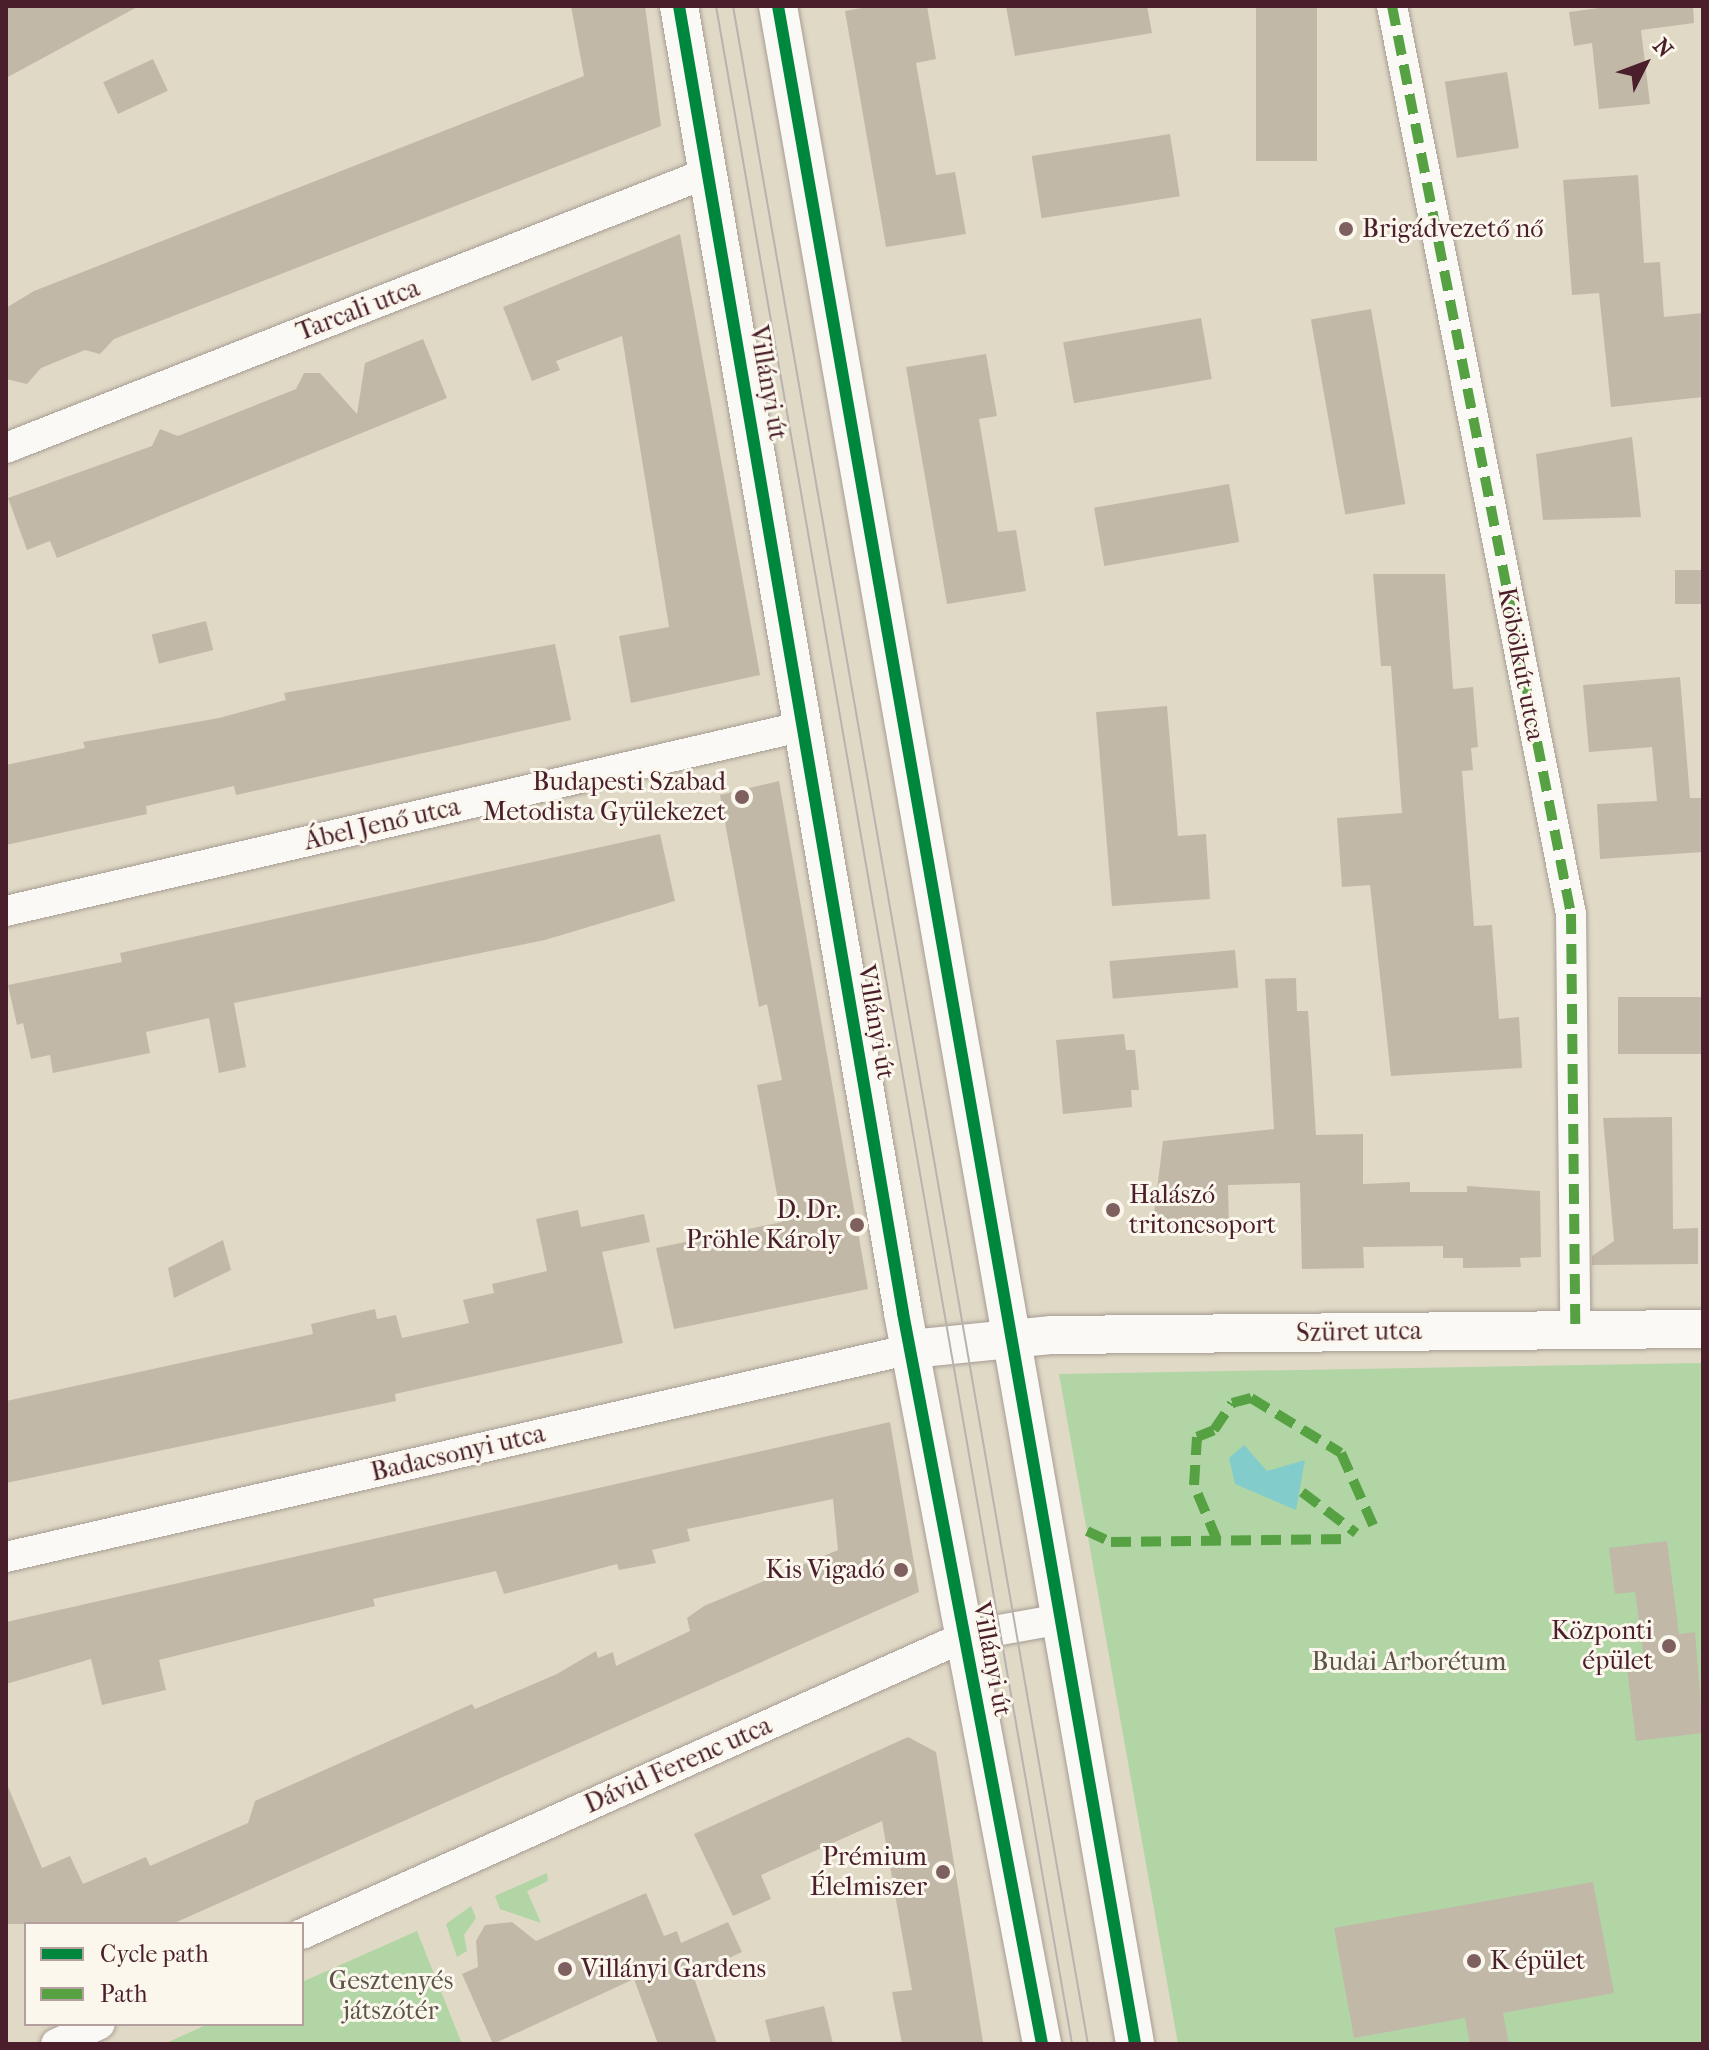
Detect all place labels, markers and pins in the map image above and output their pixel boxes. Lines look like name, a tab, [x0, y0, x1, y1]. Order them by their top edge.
place label: Brigádvezető nő	[1362, 213, 1543, 245]
marker: Brigádvezető nő	[1337, 220, 1355, 238]
place label: Budapesti Szabad Metodista Gyülekezet	[483, 766, 726, 828]
marker: Budapesti Szabad Metodista Gyülekezet	[733, 788, 751, 806]
place label: Halászó tritoncsoport	[1129, 1179, 1276, 1240]
place label: D. Dr. Pröhle Károly	[686, 1194, 841, 1256]
marker: Halászó tritoncsoport	[1104, 1201, 1122, 1219]
marker: D. Dr. Pröhle Károly	[848, 1216, 866, 1234]
place label: Kis Vigadó	[766, 1554, 885, 1586]
marker: Kis Vigadó	[892, 1561, 910, 1579]
place label: Központi épület	[1551, 1615, 1653, 1676]
marker: Központi épület	[1660, 1637, 1678, 1655]
place label: Prémium Élelmiszer	[810, 1841, 927, 1902]
marker: Prémium Élelmiszer	[934, 1863, 952, 1881]
place label: K épület	[1490, 1945, 1585, 1977]
marker: K épület	[1465, 1952, 1483, 1970]
place label: Villányi Gardens	[581, 1953, 766, 1985]
marker: Villányi Gardens	[556, 1960, 574, 1978]

